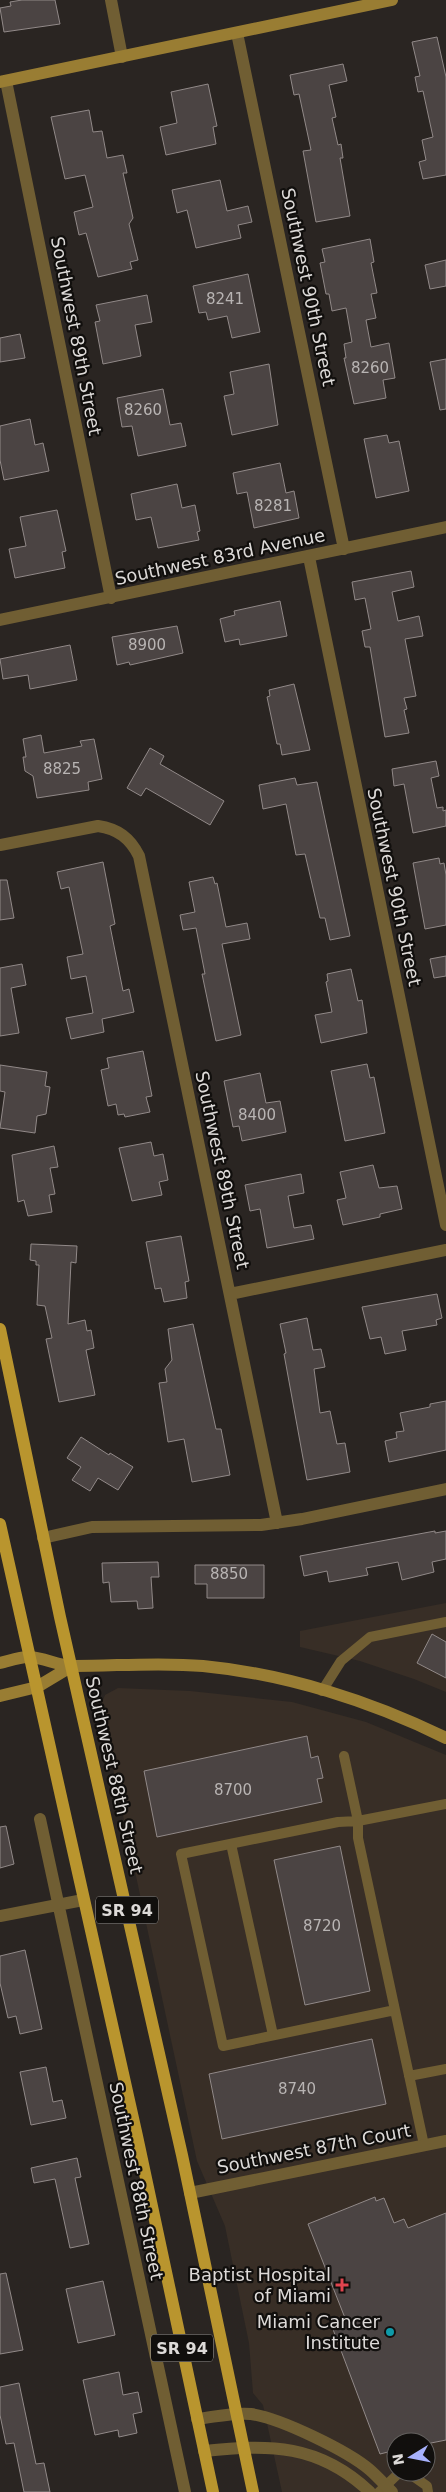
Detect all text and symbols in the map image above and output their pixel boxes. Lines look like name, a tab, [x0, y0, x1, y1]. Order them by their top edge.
street label: Southwest 90th Street	[277, 186, 340, 388]
street label: Southwest 89th Street	[47, 235, 106, 437]
house number: 8241	[206, 290, 244, 308]
house number: 8260	[351, 359, 389, 377]
house number: 8260	[124, 401, 162, 419]
house number: 8281	[254, 497, 292, 515]
street label: Southwest 83rd Avenue	[113, 524, 327, 589]
house number: 8900	[128, 636, 166, 654]
house number: 8825	[43, 760, 81, 778]
street label: Southwest 90th Street	[363, 786, 426, 988]
street label: Southwest 89th Street	[191, 1069, 254, 1271]
house number: 8400	[238, 1106, 276, 1124]
house number: 8850	[210, 1565, 248, 1583]
street label: Southwest 88th Street	[82, 1674, 147, 1876]
house number: 8700	[214, 1781, 252, 1799]
road number: SR 94	[96, 1896, 158, 1924]
house number: 8720	[303, 1917, 341, 1935]
street label: Southwest 88th Street	[105, 2080, 168, 2282]
house number: 8740	[278, 2080, 316, 2098]
street label: Southwest 87th Court	[215, 2119, 413, 2178]
place label: Baptist Hospital of Miami	[189, 2264, 331, 2306]
marker: Baptist Hospital of Miami	[335, 2278, 349, 2292]
place label: Miami Cancer Institute	[257, 2311, 381, 2353]
marker: Miami Cancer Institute	[384, 2326, 396, 2338]
road number: SR 94	[151, 2334, 213, 2362]
north arrow	[386, 2432, 436, 2482]
text: N	[389, 2452, 407, 2466]

